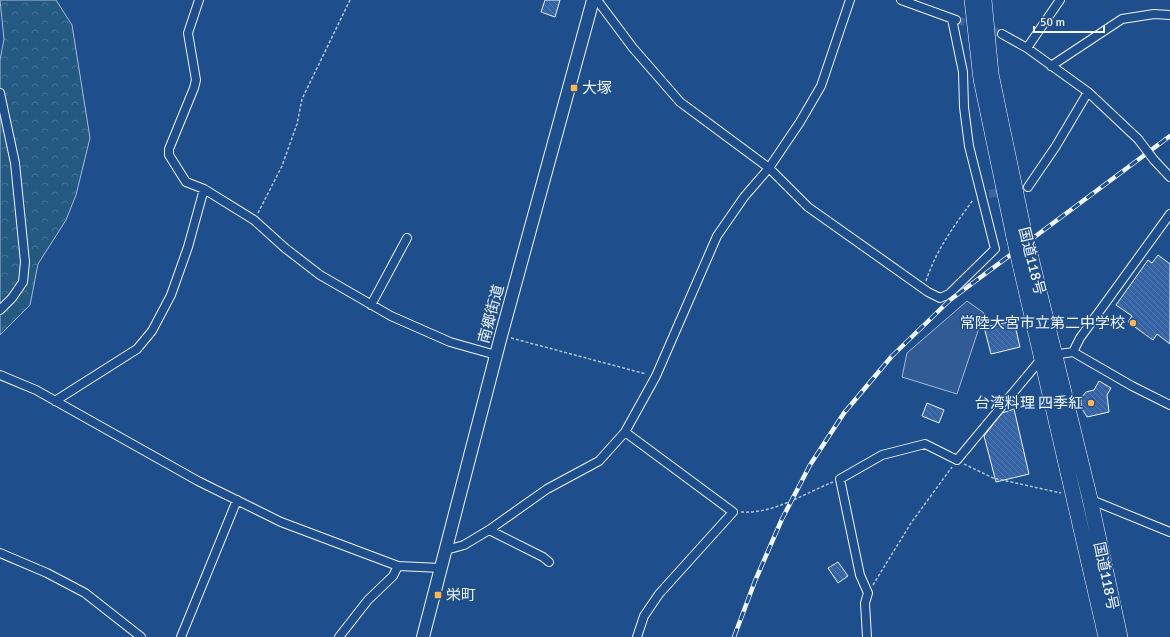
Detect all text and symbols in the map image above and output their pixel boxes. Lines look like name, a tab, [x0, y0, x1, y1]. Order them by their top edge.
scale bar	[1034, 8, 1104, 34]
text: 50 m	[1040, 15, 1065, 30]
place label: 大塚	[582, 79, 612, 97]
marker: 大塚	[569, 83, 579, 93]
street label: 国道118号	[1015, 225, 1049, 297]
street label: 南郷街道	[475, 283, 507, 345]
place label: 常陸大宮市立第二中学校	[960, 314, 1125, 332]
marker: 常陸大宮市立第二中学校	[1128, 318, 1138, 328]
place label: 台湾料理 四季紅	[975, 394, 1083, 412]
marker: 台湾料理 四季紅	[1086, 398, 1096, 408]
street label: 国道118号	[1090, 540, 1122, 612]
place label: 栄町	[446, 586, 476, 604]
marker: 栄町	[433, 590, 443, 600]

